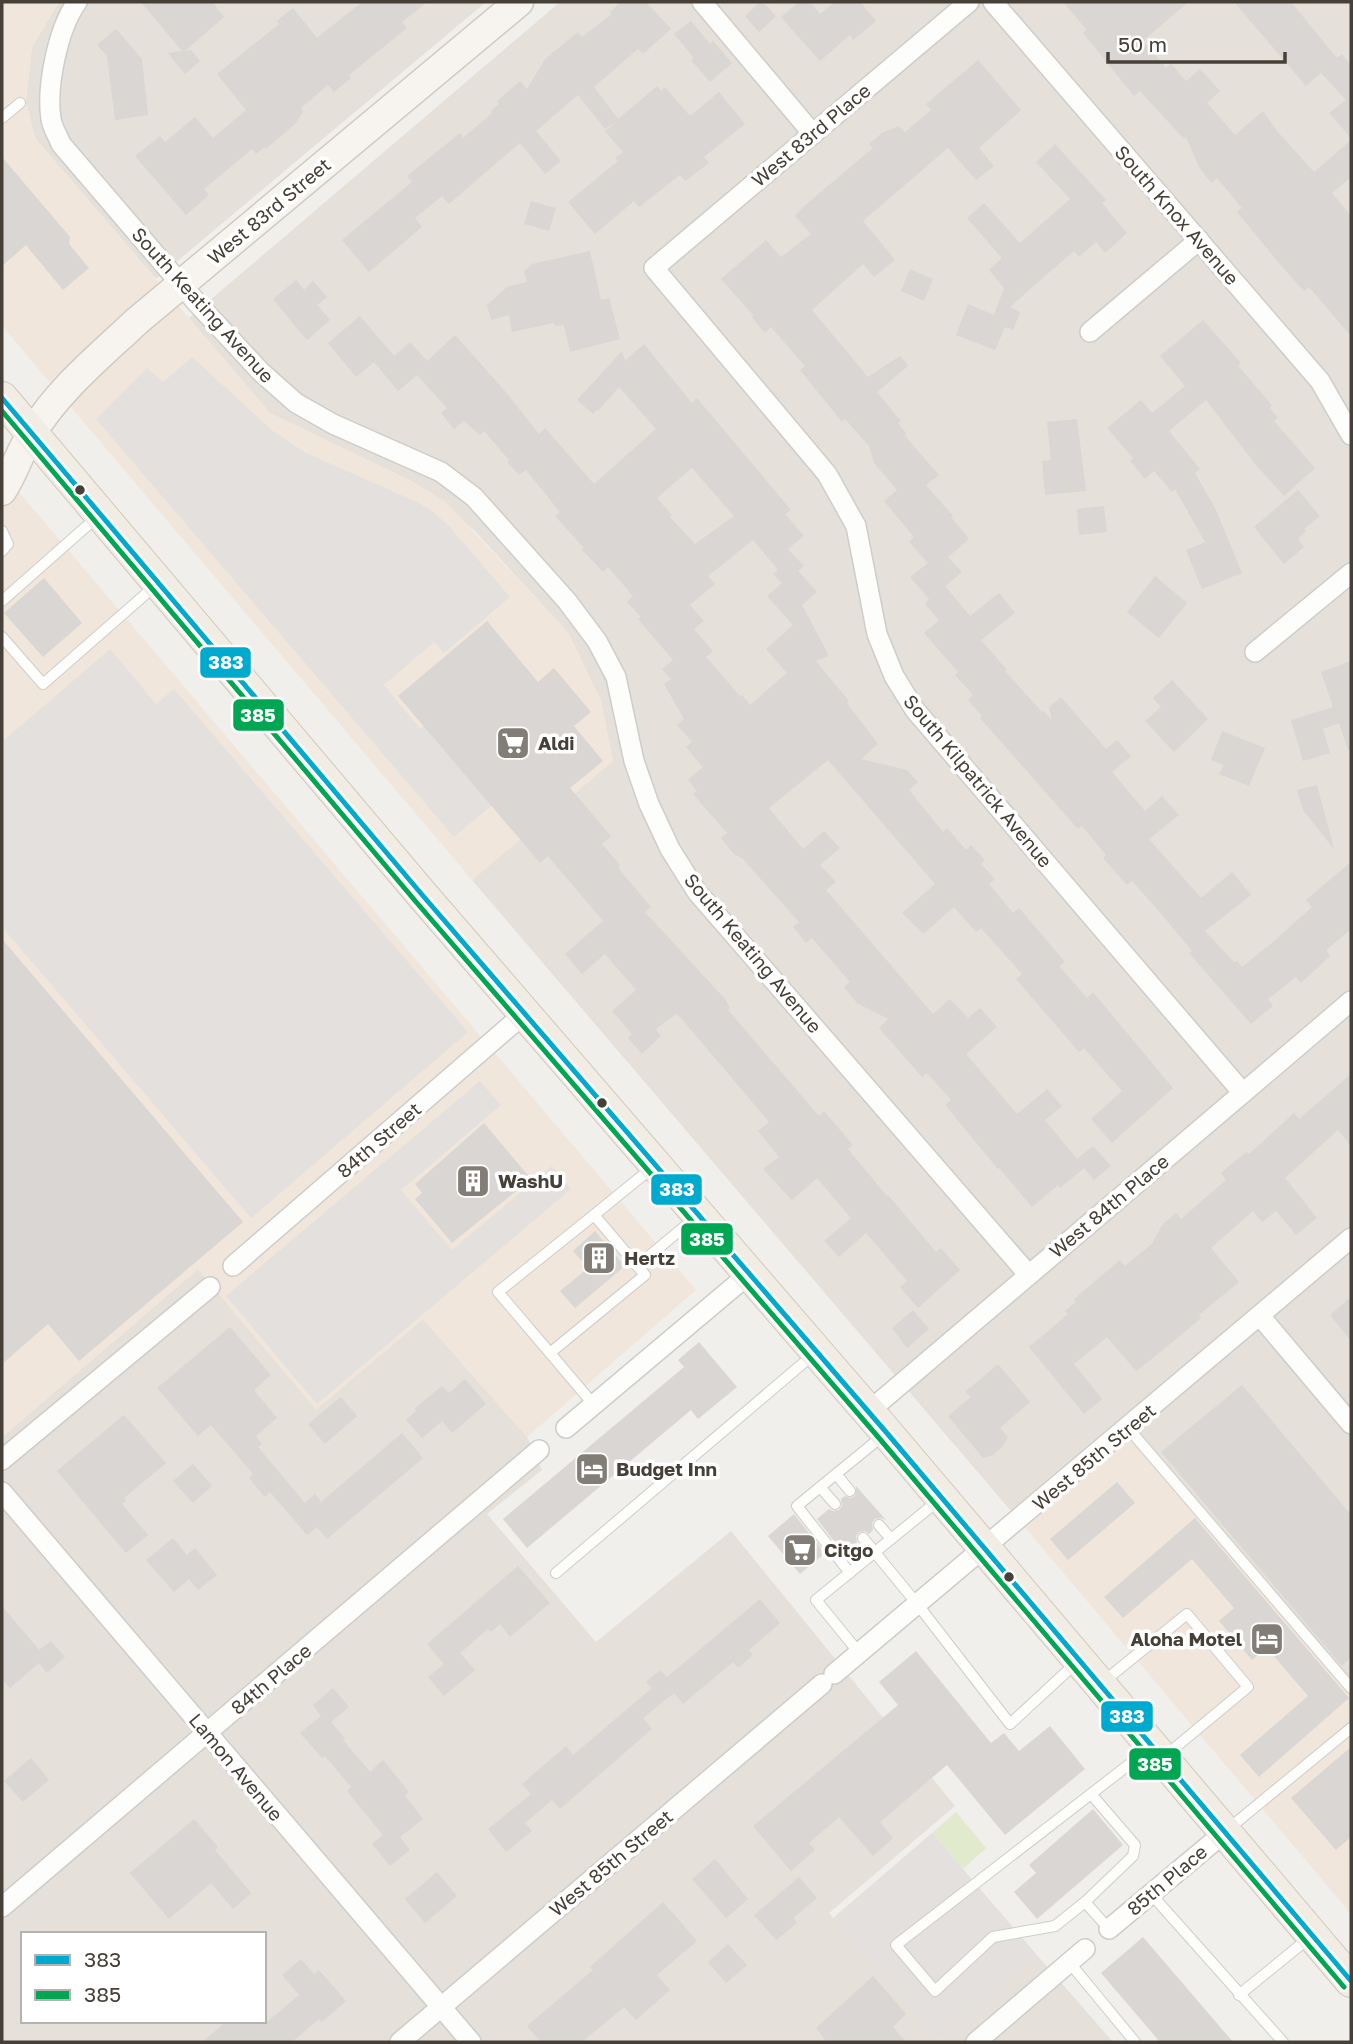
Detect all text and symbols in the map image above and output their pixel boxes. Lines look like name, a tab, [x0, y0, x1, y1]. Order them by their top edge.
scale bar	[1108, 21, 1285, 65]
text: 50 m	[1118, 31, 1167, 57]
street label: West 83rd Place	[747, 78, 875, 191]
street label: South Knox Avenue	[1111, 140, 1244, 289]
street label: West 83rd Street	[202, 152, 335, 269]
street label: South Keating Avenue	[127, 222, 279, 387]
unlabelled marker	[73, 483, 87, 497]
line badge: 383	[199, 646, 252, 679]
text: 383	[208, 650, 244, 673]
street label: South Kilpatrick Avenue	[899, 690, 1057, 872]
line badge: 385	[232, 698, 285, 732]
text: 385	[240, 703, 276, 726]
supermarket icon: Aldi	[494, 724, 532, 762]
place label: Aldi	[538, 731, 574, 754]
street label: South Keating Avenue	[680, 868, 827, 1037]
unlabelled marker	[595, 1096, 609, 1110]
street label: 84th Street	[332, 1097, 425, 1182]
street label: West 84th Place	[1044, 1149, 1173, 1262]
building icon: WashU	[454, 1162, 492, 1200]
place label: WashU	[498, 1169, 563, 1192]
line badge: 383	[650, 1173, 703, 1206]
text: 383	[659, 1177, 695, 1200]
line badge: 385	[680, 1222, 734, 1256]
text: 385	[689, 1227, 725, 1250]
building icon: Hertz	[580, 1239, 618, 1277]
place label: Hertz	[624, 1246, 675, 1269]
street label: West 85th Street	[1027, 1398, 1160, 1515]
hotel icon: Budget Inn	[573, 1450, 611, 1488]
place label: Budget Inn	[616, 1457, 717, 1480]
supermarket icon: Citgo	[781, 1531, 819, 1569]
place label: Citgo	[824, 1538, 873, 1561]
unlabelled marker	[1002, 1570, 1016, 1584]
hotel icon: Aloha Motel	[1248, 1620, 1286, 1658]
place label: Aloha Motel	[1130, 1627, 1242, 1650]
street label: 84th Place	[226, 1638, 316, 1719]
line badge: 383	[1100, 1700, 1154, 1733]
text: 383	[1109, 1704, 1145, 1727]
street label: Lamon Avenue	[185, 1708, 288, 1825]
line badge: 385	[1128, 1747, 1182, 1781]
text: 385	[1137, 1752, 1173, 1775]
street label: West 85th Street	[544, 1804, 677, 1921]
street label: 85th Place	[1122, 1840, 1211, 1920]
legend	[21, 1932, 266, 2023]
text: 383	[84, 1946, 121, 1972]
text: 385	[84, 1981, 121, 2007]

